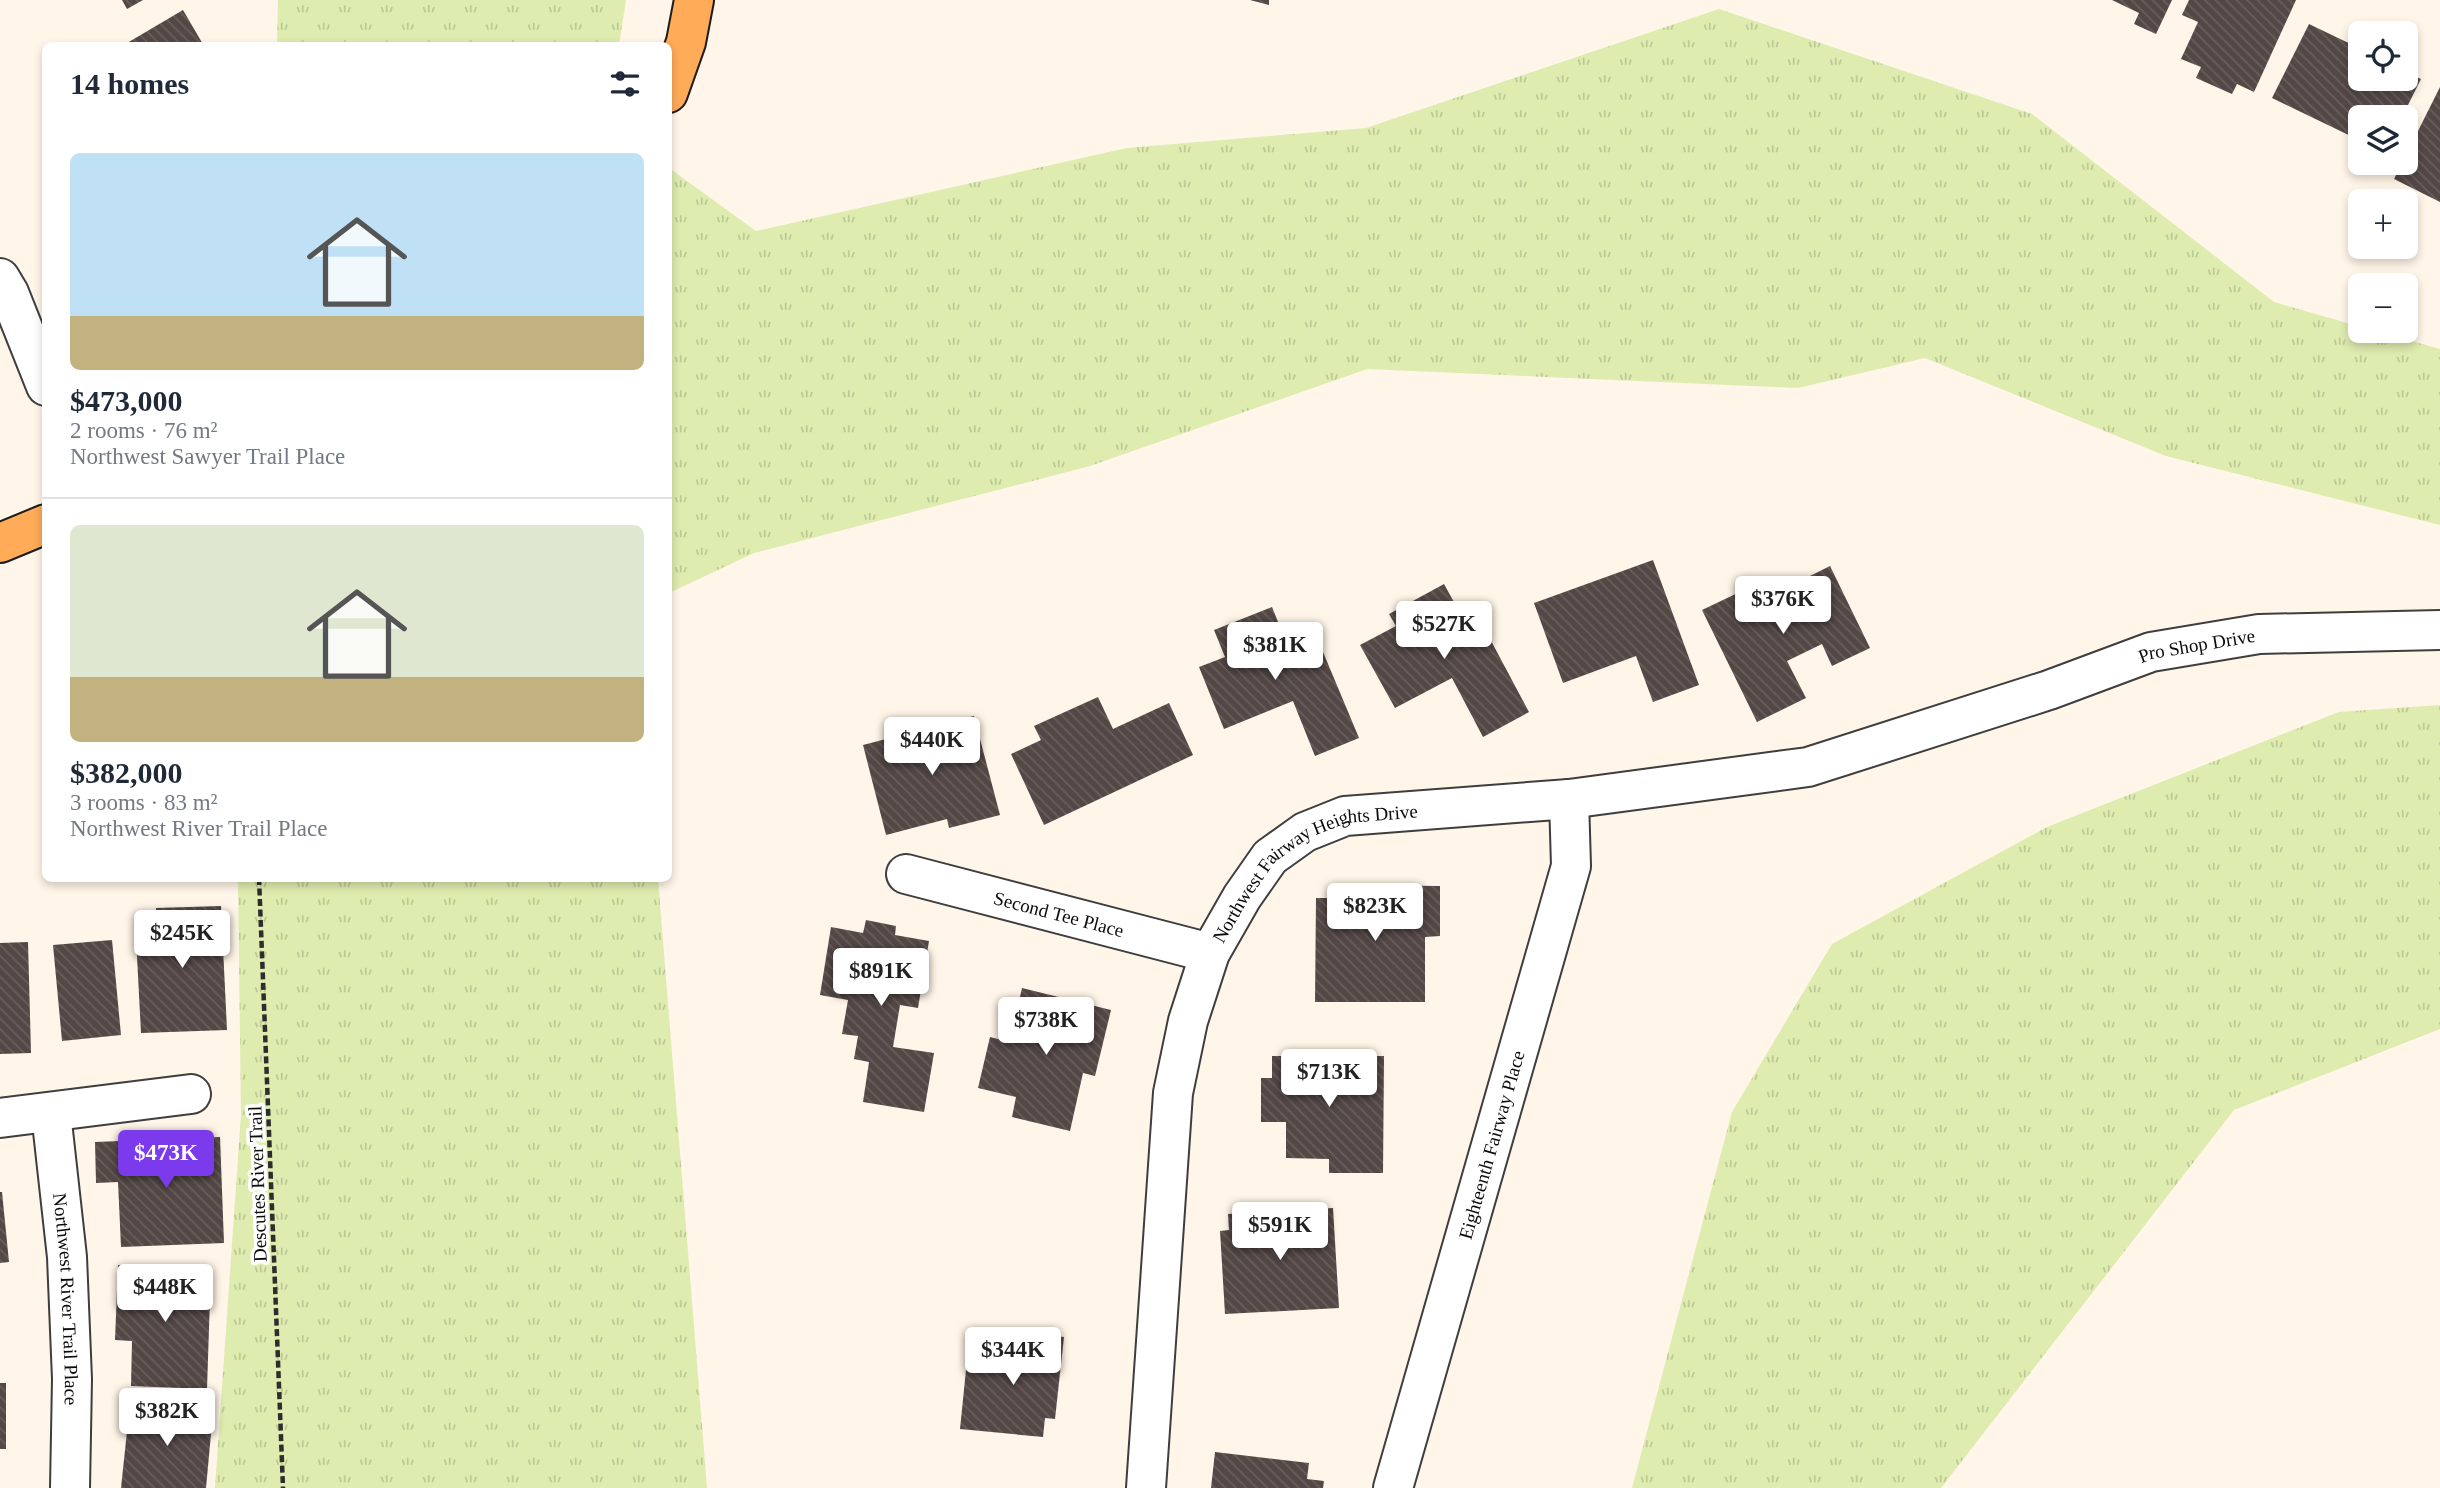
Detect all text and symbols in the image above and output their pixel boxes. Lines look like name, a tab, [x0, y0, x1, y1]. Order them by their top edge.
map controls	[2348, 21, 2418, 343]
button: locate	[2348, 21, 2418, 91]
icon: filters	[606, 65, 644, 103]
text: 14 homes	[70, 67, 189, 100]
button: layers	[2348, 105, 2418, 175]
button: +	[2348, 189, 2418, 259]
icon: home	[294, 199, 420, 325]
button: −	[2348, 273, 2418, 343]
text: $473,000	[70, 384, 183, 417]
text: 2 rooms · 76 m²	[70, 418, 217, 443]
text: Northwest Sawyer Trail Place	[70, 444, 345, 469]
icon: home	[294, 571, 420, 697]
pin: $376K	[1734, 576, 1832, 636]
text: $376K	[1751, 586, 1815, 611]
pin: $527K	[1395, 602, 1493, 661]
text: $527K	[1412, 611, 1476, 636]
pin: $381K	[1226, 622, 1324, 682]
street label: Pro Shop Drive	[2135, 625, 2257, 667]
text: $381K	[1243, 632, 1307, 657]
pin: $440K	[883, 718, 981, 777]
text: $440K	[900, 727, 964, 752]
text: $382,000	[70, 756, 183, 789]
text: 3 rooms · 83 m²	[70, 790, 217, 815]
street label: Northwest Fairway Heights Drive	[1208, 801, 1418, 946]
text: Northwest River Trail Place	[70, 816, 327, 841]
pin: $823K	[1326, 884, 1424, 943]
street label: Second Tee Place	[992, 887, 1126, 941]
text: $823K	[1343, 893, 1407, 918]
pin: $245K	[133, 911, 231, 970]
text: $245K	[150, 920, 214, 945]
pin: $891K	[832, 948, 930, 1008]
text: $891K	[849, 958, 913, 983]
pin: $738K	[997, 998, 1095, 1057]
text: $738K	[1014, 1007, 1078, 1032]
street label: Eighteenth Fairway Place	[1455, 1048, 1529, 1242]
pin: $713K	[1280, 1050, 1378, 1109]
text: $713K	[1297, 1059, 1361, 1084]
street label: Descutes River Trail	[244, 1106, 271, 1262]
pin: $473K	[117, 1130, 215, 1190]
text: $473K	[134, 1140, 198, 1165]
street label: Northwest River Trail Place	[49, 1192, 82, 1406]
pin: $591K	[1231, 1202, 1329, 1262]
text: $591K	[1248, 1212, 1312, 1237]
pin: $448K	[116, 1264, 214, 1324]
text: $448K	[133, 1274, 197, 1299]
pin: $344K	[964, 1328, 1062, 1387]
text: $344K	[981, 1337, 1045, 1362]
pin: $382K	[118, 1388, 216, 1448]
text: $382K	[135, 1398, 199, 1423]

